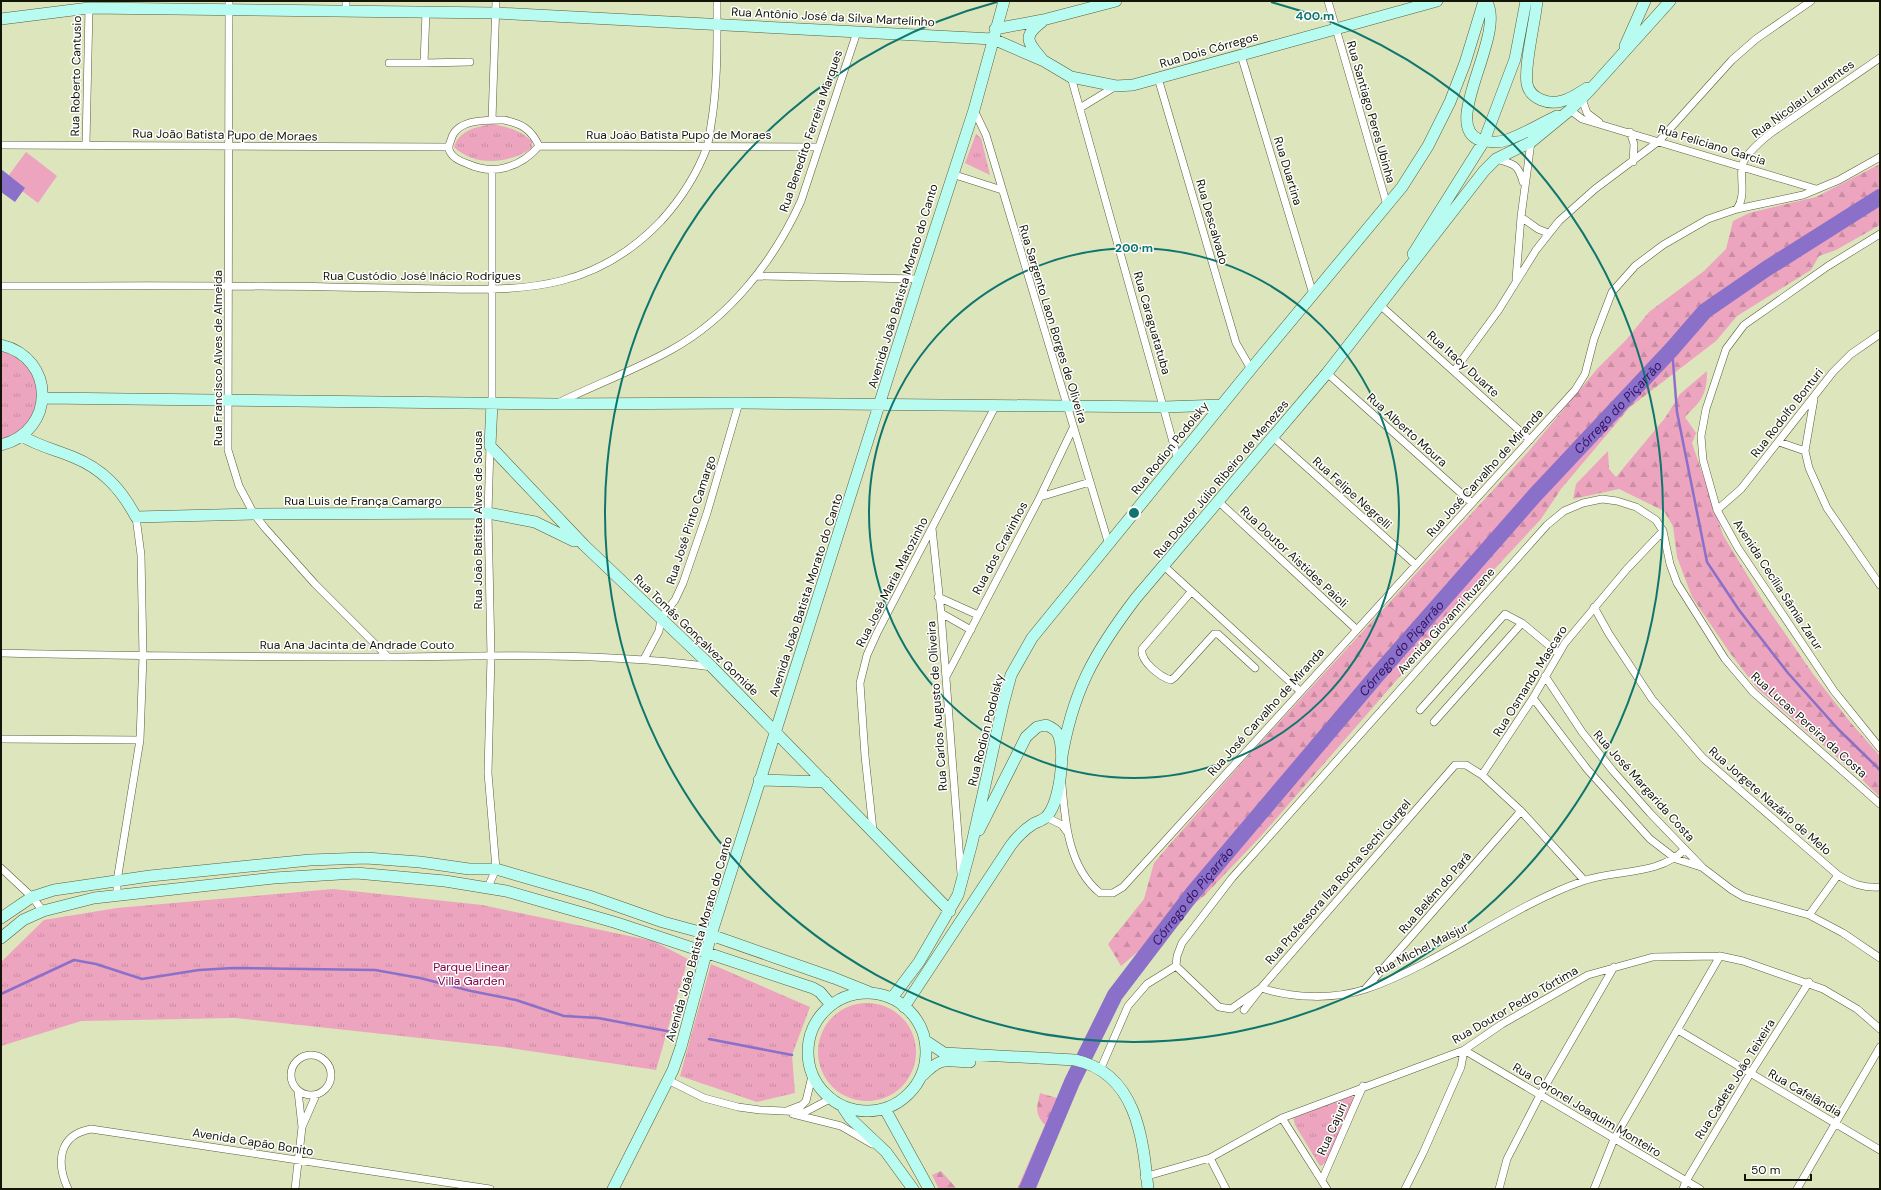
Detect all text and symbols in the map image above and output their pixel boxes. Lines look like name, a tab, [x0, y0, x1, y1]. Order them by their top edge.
street label: Rua Antônio José da Silva Martelinho	[731, 4, 935, 30]
text: 400 m	[1296, 8, 1334, 24]
street label: Rua Roberto Cantusio	[67, 15, 85, 137]
street label: Rua Dois Córregos	[1158, 28, 1260, 72]
street label: Rua Santiago Peres Ubinha	[1343, 39, 1399, 185]
street label: Rua Benedito Ferreira Marques	[776, 48, 846, 214]
street label: Rua Nicolau Laurentes	[1748, 56, 1858, 142]
street label: Rua Feliciano Garcia	[1656, 121, 1768, 169]
street label: Rua João Batista Pupo de Moraes	[132, 125, 318, 145]
street label: Rua João Batista Pupo de Moraes	[586, 127, 772, 143]
street label: Rua Duartina	[1270, 135, 1306, 207]
street label: Rua Descalvado	[1192, 177, 1232, 267]
street label: Avenida João Batista Morato do Canto	[864, 182, 942, 390]
street label: Rua Sargento Laon Borges de Oliveira	[1015, 223, 1091, 425]
text: 200 m	[1115, 240, 1153, 256]
street label: Rua Custódio José Inácio Rodrigues	[323, 268, 521, 284]
street label: Rua Francisco Alves de Almeida	[210, 270, 226, 446]
street label: Rua Caraguatatuba	[1130, 270, 1174, 376]
street label: Rua Itacy Duarte	[1423, 327, 1503, 401]
water label: Córrego do Piçarrão	[1570, 357, 1666, 457]
street label: Rua Rodolfo Bonturi	[1747, 365, 1827, 461]
street label: Rua Alberto Moura	[1363, 390, 1451, 470]
street label: Rua Doutor Júlio Ribeiro de Menezes	[1150, 396, 1292, 562]
street label: Rua Rodion Podolsky	[1128, 398, 1213, 498]
street label: Rua José Carvalho de Miranda	[1423, 405, 1547, 541]
street label: Rua João Batista Alves de Sousa	[470, 431, 486, 609]
street label: Rua José Pinto Camargo	[663, 453, 719, 587]
street label: Rua Felipe Negrelli	[1309, 453, 1395, 533]
street label: Avenida João Batista Morato do Canto	[765, 491, 847, 699]
street label: Rua Luis de França Camargo	[284, 493, 442, 509]
street label: Rua dos Cravinhos	[969, 499, 1031, 597]
street label: Rua Doutor Aistides Paioli	[1237, 503, 1351, 611]
centre of rings	[1127, 506, 1141, 520]
street label: Rua José Maria Matozinho	[852, 514, 932, 650]
street label: Avenida Cecília Sâmia Zarur	[1730, 516, 1827, 654]
street label: Avenida Giovanni Ruzene	[1394, 564, 1498, 678]
street label: Rua Tomás Gonçalvez Gomide	[630, 571, 762, 699]
water label: Córrego do Piçarrão	[1355, 596, 1448, 699]
street label: Rua Carlos Augusto de Oliveira	[923, 621, 951, 791]
street label: Rua Osmando Mascaro	[1489, 622, 1571, 740]
street label: Rua Ana Jacinta de Andrade Couto	[260, 637, 454, 653]
street label: Rua José Carvalho de Miranda	[1204, 644, 1328, 780]
street label: Rua Lucas Pereira da Costa	[1748, 669, 1870, 781]
street label: Rua Rodion Podolsky	[964, 672, 1008, 788]
street label: Rua José Margarida Costa	[1590, 727, 1698, 845]
street label: Rua Jorgete Nazário de Melo	[1705, 743, 1835, 859]
street label: Rua Professora Ilza Rocha Sechi Gurgel	[1262, 796, 1414, 968]
street label: Avenida João Batista Morato do Canto	[662, 834, 736, 1044]
water label: Córrego do Piçarrão	[1148, 843, 1237, 948]
street label: Rua Belém do Pará	[1395, 849, 1475, 937]
street label: Rua Michel Malsjur	[1373, 918, 1472, 979]
park label: Parque Linear Villa Garden	[433, 959, 509, 989]
street label: Rua Doutor Pedro Tórtima	[1449, 962, 1581, 1048]
street label: Rua Cadete João Teixeira	[1691, 1016, 1779, 1142]
street label: Rua Coronel Joaquim Monteiro	[1510, 1059, 1664, 1161]
street label: Rua Cafelândia	[1765, 1065, 1845, 1121]
street label: Rua Cajuri	[1313, 1100, 1351, 1158]
street label: Avenida Capão Bonito	[191, 1125, 315, 1159]
scale bar	[1745, 1156, 1811, 1182]
text: 50 m	[1751, 1162, 1780, 1178]

